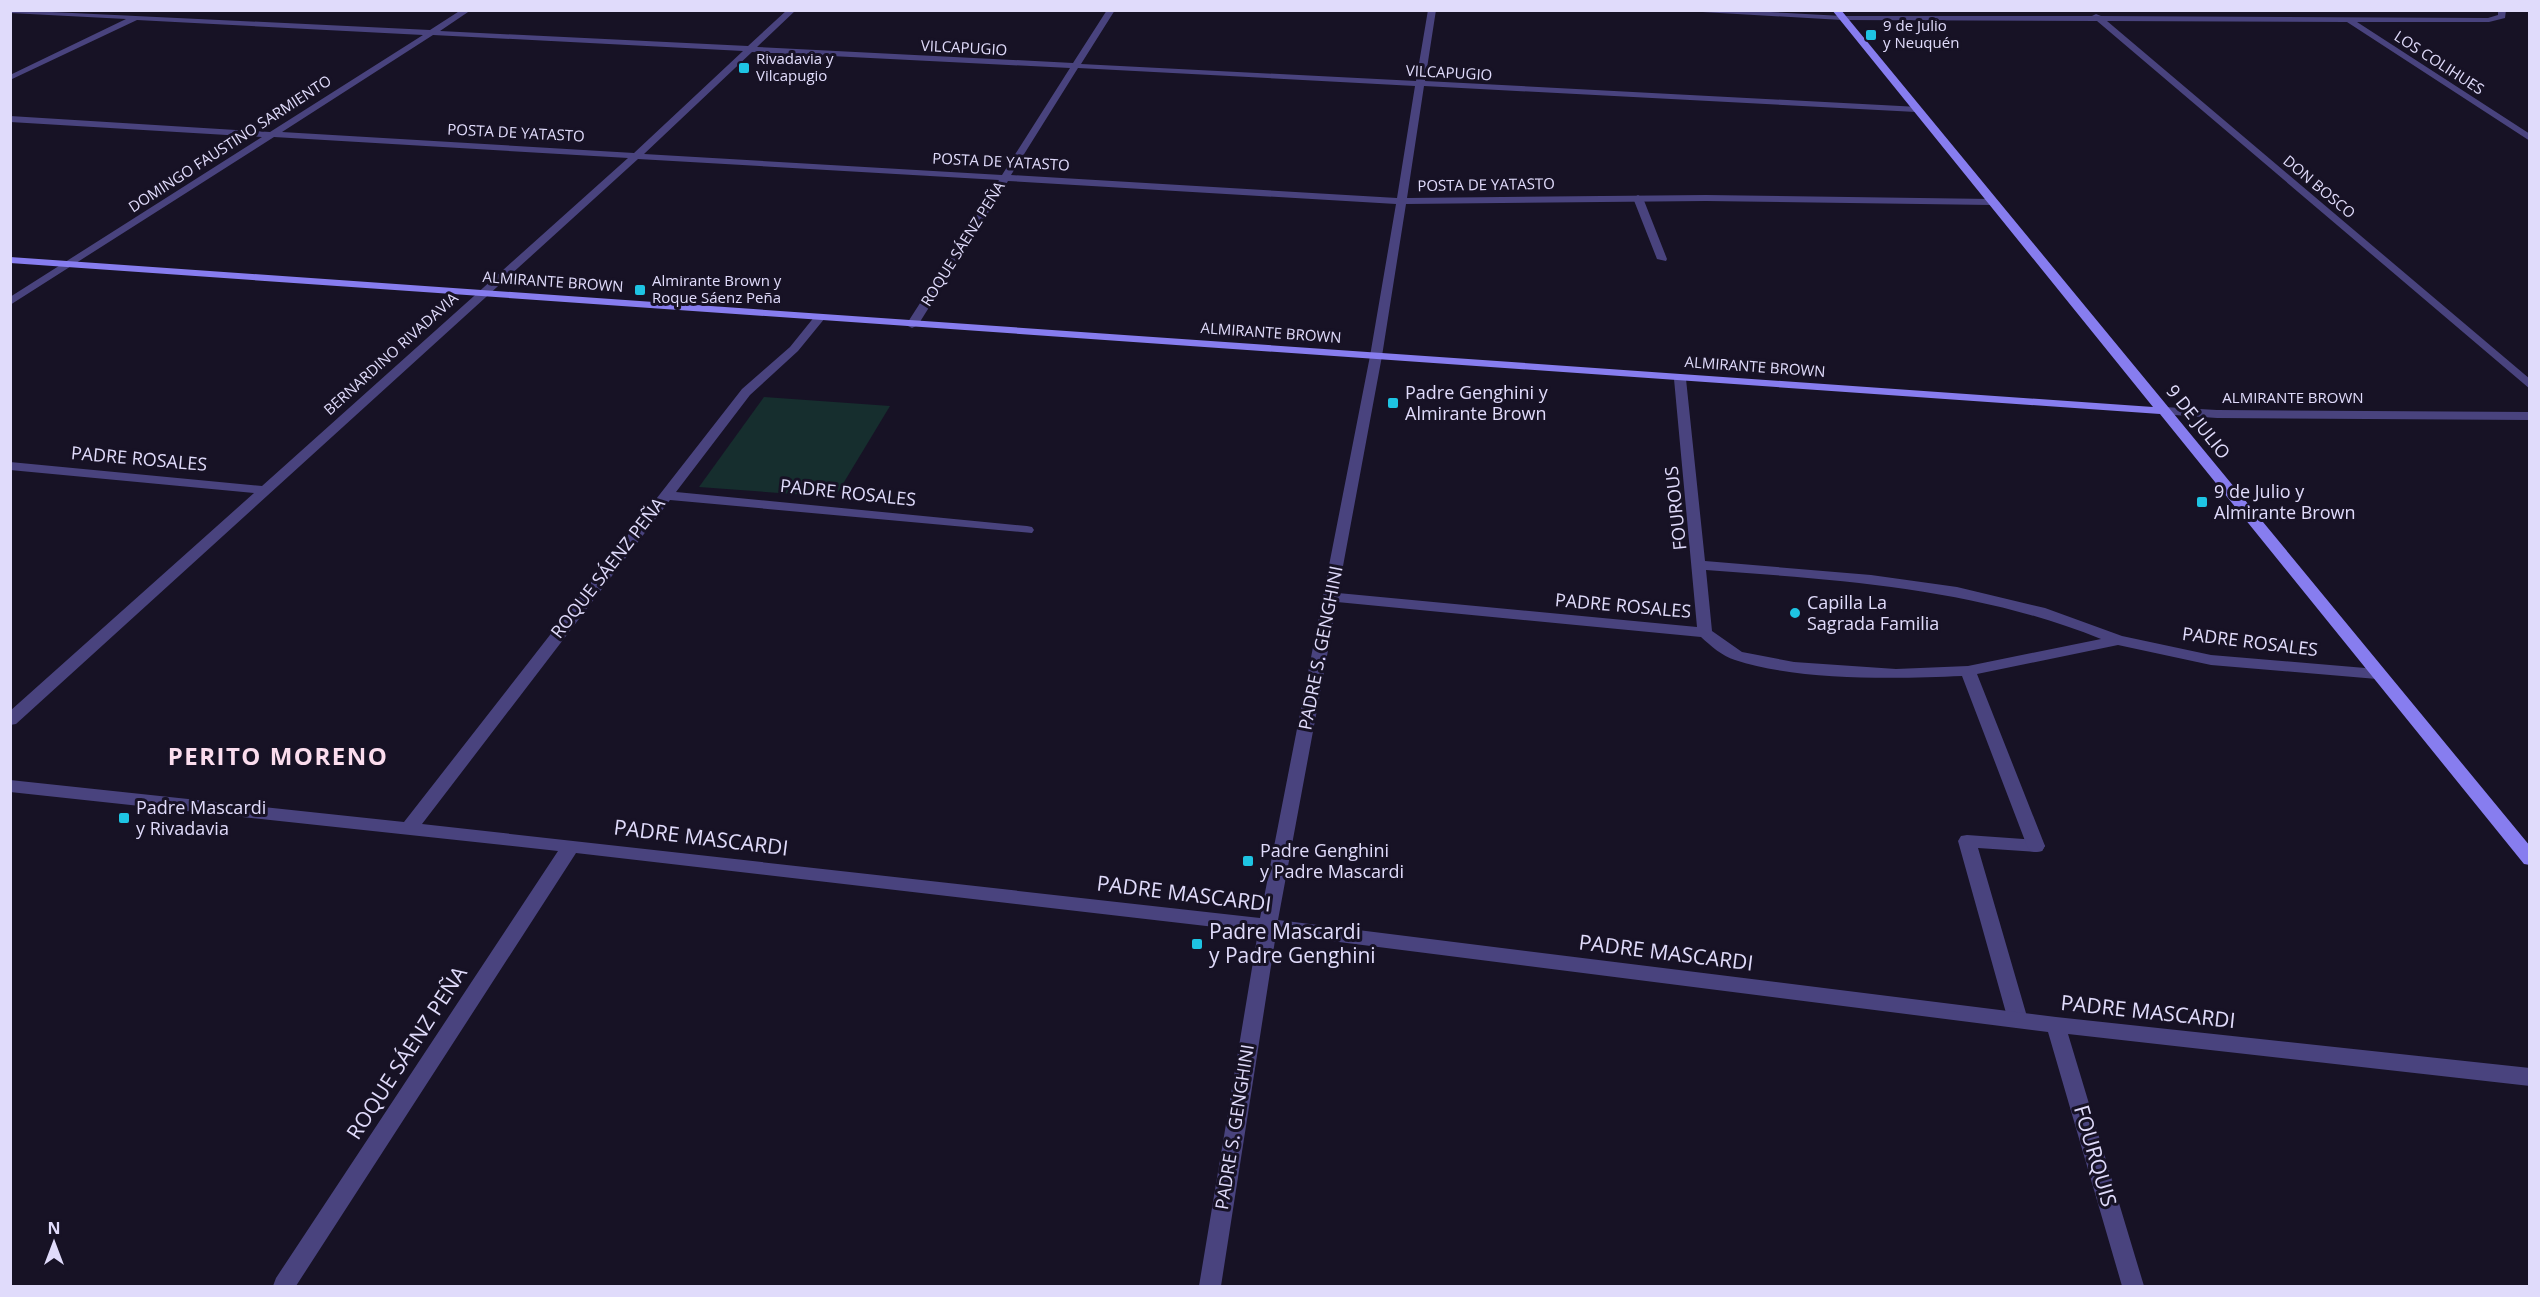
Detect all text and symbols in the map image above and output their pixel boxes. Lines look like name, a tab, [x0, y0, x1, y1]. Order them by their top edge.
place label: 9 de Julio y Neuquén	[1883, 15, 1959, 52]
street label: LOS COLIHUES	[2391, 26, 2488, 99]
marker: 9 de Julio y Neuquén	[1864, 28, 1878, 42]
street label: VILCAPUGIO	[920, 35, 1008, 59]
place label: Rivadavia y Vilcapugio	[756, 48, 834, 85]
street label: VILCAPUGIO	[1405, 60, 1493, 84]
marker: Rivadavia y Vilcapugio	[737, 61, 751, 75]
street label: DOMINGO FAUSTINO SARMIENTO	[124, 70, 335, 216]
street label: POSTA DE YATASTO	[447, 118, 585, 146]
street label: POSTA DE YATASTO	[932, 147, 1070, 175]
street label: DON BOSCO	[2279, 150, 2360, 222]
street label: POSTA DE YATASTO	[1417, 173, 1555, 195]
street label: ROQUE SÁENZ PEÑA	[916, 177, 1009, 310]
street label: ALMIRANTE BROWN	[482, 266, 624, 296]
place label: Almirante Brown y Roque Sáenz Peña	[652, 270, 782, 307]
marker: Almirante Brown y Roque Sáenz Peña	[633, 283, 647, 297]
street label: BERNARDINO RIVADAVIA	[319, 287, 462, 419]
street label: ALMIRANTE BROWN	[1200, 317, 1342, 347]
street label: ALMIRANTE BROWN	[1684, 351, 1826, 381]
street label: 9 DE JULIO	[2161, 379, 2236, 464]
place label: Padre Genghini y Almirante Brown	[1405, 380, 1549, 425]
street label: ALMIRANTE BROWN	[2222, 387, 2364, 407]
marker: Padre Genghini y Almirante Brown	[1386, 396, 1400, 410]
street label: PADRE ROSALES	[70, 440, 208, 476]
street label: FOUROUS	[1659, 465, 1691, 551]
street label: PADRE ROSALES	[779, 473, 917, 511]
place label: 9 de Julio y Almirante Brown	[2214, 479, 2356, 524]
street label: ROQUE SÁENZ PEÑA	[545, 492, 670, 643]
marker: 9 de Julio y Almirante Brown	[2195, 495, 2209, 509]
street label: PADRE S. GENGHINI	[1292, 564, 1348, 732]
street label: PADRE ROSALES	[1554, 587, 1692, 623]
place label: Capilla La Sagrada Familia	[1807, 590, 1939, 635]
marker: Capilla La Sagrada Familia	[1788, 606, 1802, 620]
street label: PADRE ROSALES	[2181, 621, 2320, 661]
district label: PERITO MORENO	[168, 739, 388, 772]
place label: Padre Mascardi y Rivadavia	[136, 795, 266, 840]
marker: Padre Mascardi y Rivadavia	[117, 811, 131, 825]
street label: PADRE MASCARDI	[612, 812, 790, 862]
place label: Padre Genghini y Padre Mascardi	[1260, 838, 1404, 883]
marker: Padre Genghini y Padre Mascardi	[1241, 854, 1255, 868]
street label: PADRE MASCARDI	[1095, 868, 1273, 918]
place label: Padre Mascardi y Padre Genghini	[1209, 917, 1376, 969]
street label: PADRE MASCARDI	[1577, 927, 1755, 977]
marker: Padre Mascardi y Padre Genghini	[1190, 937, 1204, 951]
street label: ROQUE SÁENZ PEÑA	[340, 960, 473, 1144]
street label: PADRE MASCARDI	[2059, 988, 2237, 1034]
street label: PADRE S. GENGHINI	[1209, 1043, 1259, 1211]
street label: FOURQUIS	[2068, 1102, 2124, 1210]
north arrow	[24, 1213, 84, 1273]
text: N	[47, 1217, 61, 1239]

